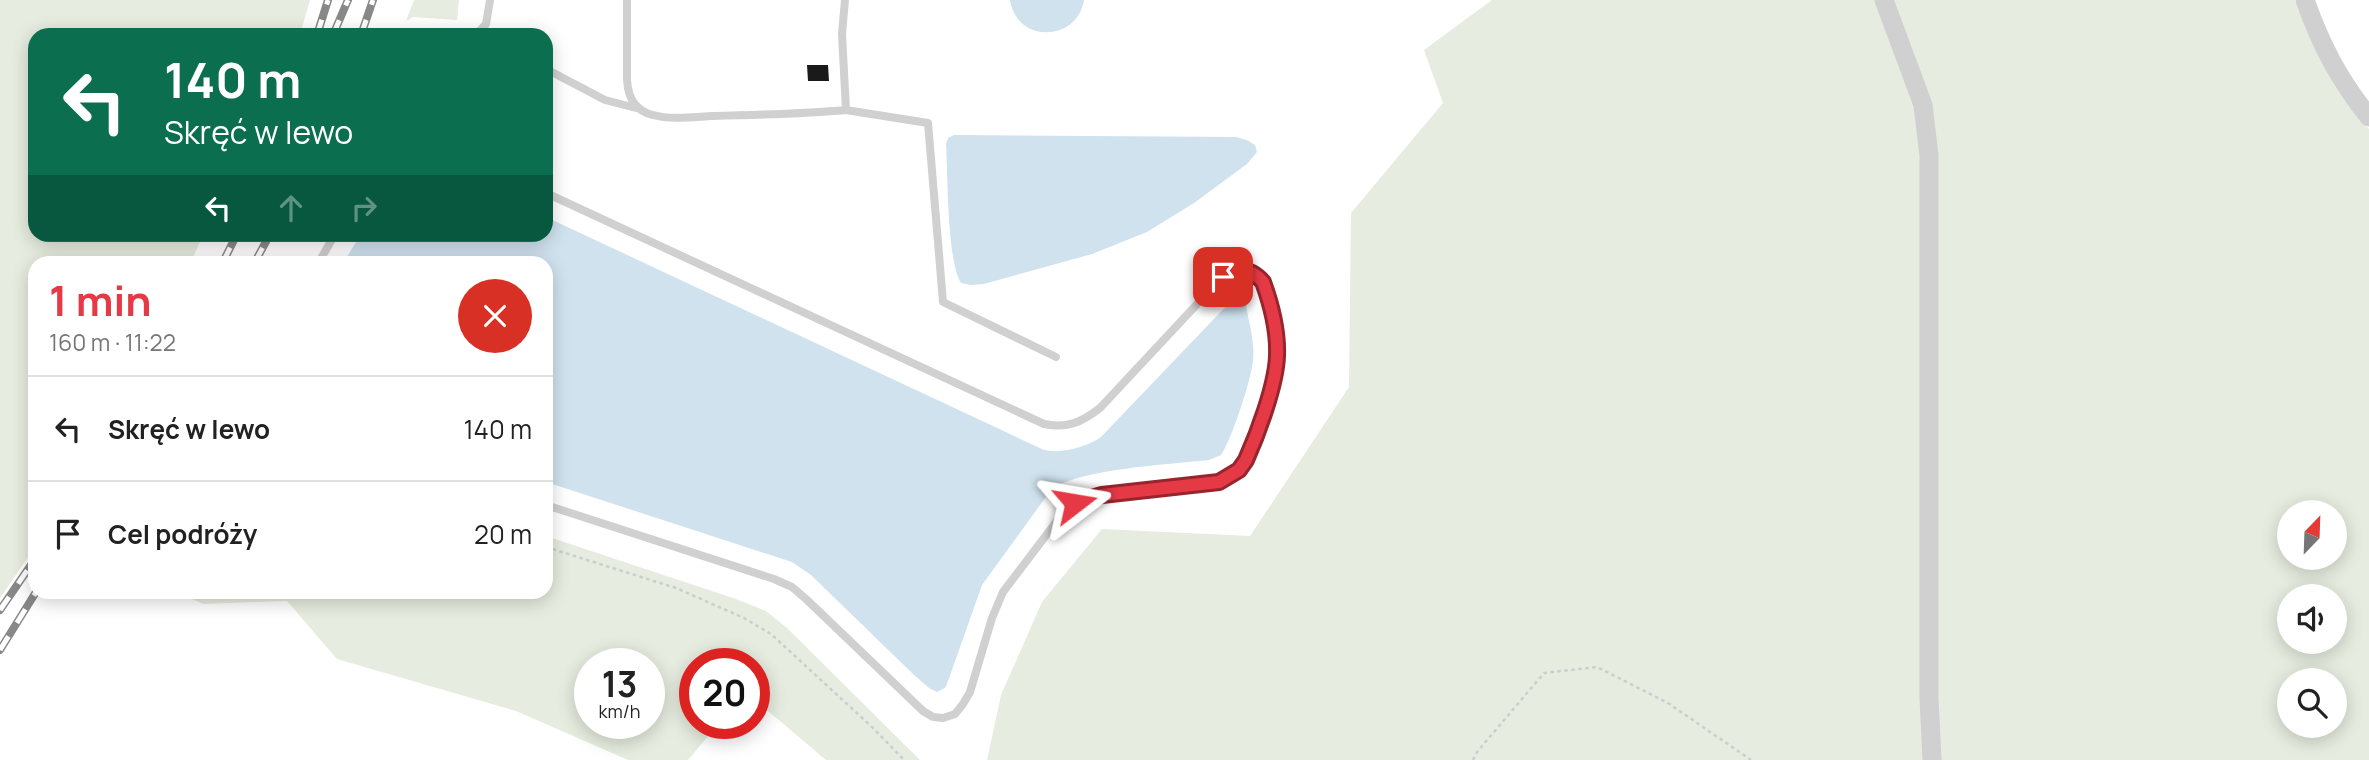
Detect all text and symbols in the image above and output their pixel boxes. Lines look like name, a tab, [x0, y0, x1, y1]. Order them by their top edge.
text: 140 m	[164, 46, 301, 113]
icon: left	[49, 56, 140, 147]
text: Skręć w lewo	[164, 110, 353, 154]
icon: left	[199, 189, 237, 227]
icon: ahead	[272, 189, 310, 227]
icon: right	[345, 189, 383, 227]
pin	[1193, 247, 1253, 307]
icon: arrive	[1204, 258, 1242, 296]
text: 1 min	[49, 271, 152, 329]
button: close	[458, 279, 532, 353]
text: 160 m · 11:22	[49, 326, 176, 358]
icon: left	[49, 410, 87, 448]
text: Skręć w lewo	[108, 411, 270, 447]
text: 140 m	[463, 411, 532, 447]
position arrow	[1038, 466, 1112, 540]
north arrow	[2277, 500, 2347, 570]
map controls	[2277, 500, 2347, 738]
icon: arrive	[49, 515, 87, 553]
text: Cel podróży	[108, 516, 257, 552]
text: 20 m	[474, 516, 532, 552]
button: sound	[2277, 584, 2347, 654]
speed limit sign: 20	[679, 648, 770, 739]
text: 13	[602, 660, 637, 708]
button: search	[2277, 668, 2347, 738]
text: km/h	[599, 699, 640, 723]

